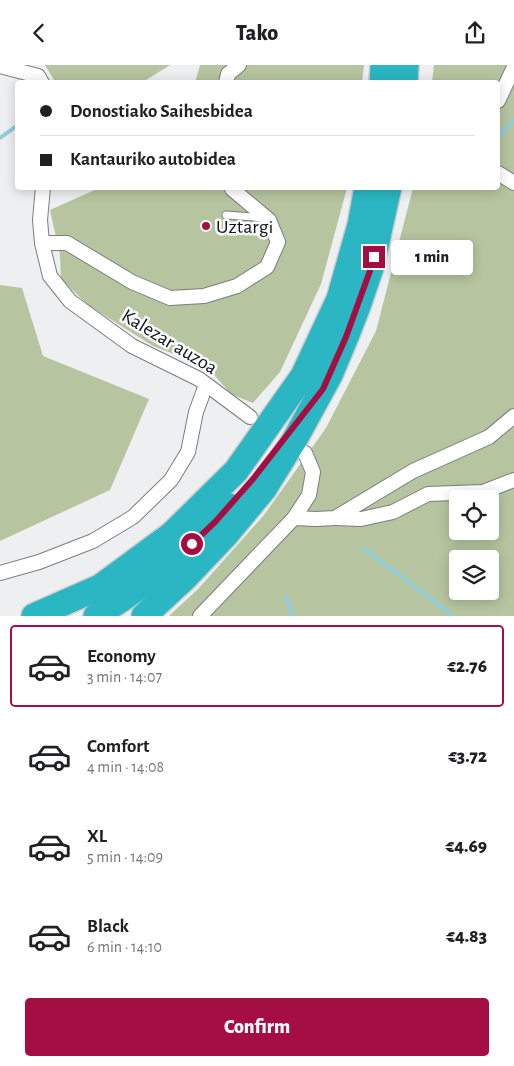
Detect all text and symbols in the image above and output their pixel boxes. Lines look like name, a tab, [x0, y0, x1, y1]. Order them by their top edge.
icon: back	[25, 19, 53, 47]
icon: share	[461, 19, 489, 47]
text: Tako	[236, 22, 278, 44]
text: Donostiako Saihesbidea	[70, 102, 253, 121]
text: Kantauriko autobidea	[70, 150, 236, 169]
place label: Uztargi	[216, 217, 273, 237]
marker: Uztargi	[200, 220, 212, 232]
callout: 1 min	[392, 239, 474, 275]
route end	[363, 246, 385, 268]
text: 1 min	[415, 249, 449, 265]
street label: Kalezar auzoa	[118, 306, 221, 378]
map controls	[449, 490, 499, 600]
button: locate	[449, 490, 499, 540]
route start	[181, 533, 203, 555]
button: layers	[449, 550, 499, 600]
icon: car	[27, 644, 72, 689]
text: Economy	[87, 647, 156, 666]
text: €2.76	[447, 657, 487, 676]
text: 3 min · 14:07	[87, 669, 162, 685]
icon: car	[27, 734, 72, 779]
text: Comfort	[87, 737, 149, 756]
text: €3.72	[448, 747, 487, 766]
text: 4 min · 14:08	[87, 759, 164, 775]
icon: car	[27, 824, 72, 869]
text: XL	[87, 827, 107, 846]
text: €4.69	[446, 837, 487, 856]
text: 5 min · 14:09	[87, 849, 163, 865]
icon: car	[27, 914, 72, 959]
text: Black	[87, 917, 129, 936]
text: €4.83	[446, 927, 487, 946]
text: 6 min · 14:10	[87, 939, 162, 955]
button: Confirm	[25, 998, 489, 1056]

